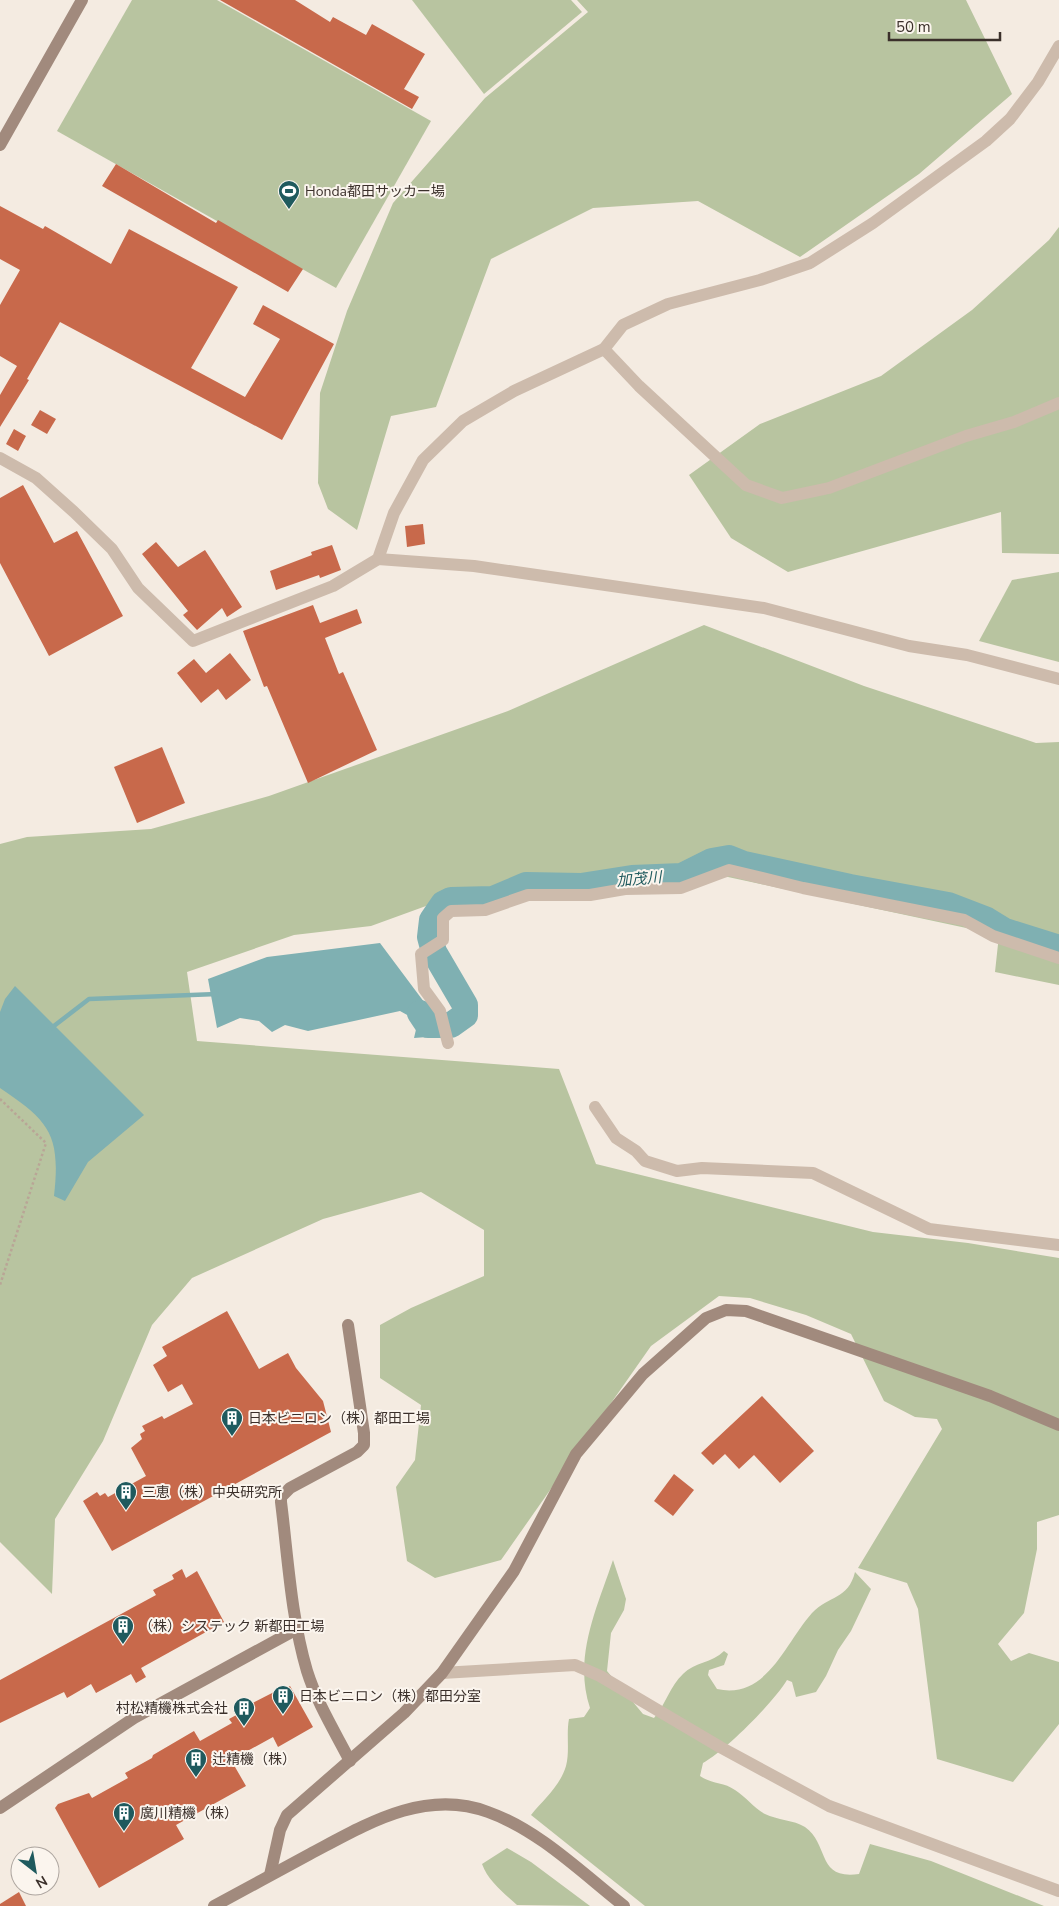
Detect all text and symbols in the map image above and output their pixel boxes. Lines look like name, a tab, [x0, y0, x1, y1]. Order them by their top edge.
scale bar	[889, 10, 1000, 42]
text: 50 m	[896, 17, 931, 37]
sports icon: Honda都田サッカー場	[277, 179, 301, 210]
place label: Honda都田サッカー場	[305, 182, 445, 201]
water label: 加茂川	[616, 867, 664, 891]
building icon: 日本ビニロン（株）都田工場	[220, 1406, 244, 1437]
place label: 日本ビニロン（株）都田工場	[248, 1409, 430, 1428]
building icon: 三恵（株）中央研究所	[114, 1480, 138, 1511]
place label: 三恵（株）中央研究所	[142, 1483, 282, 1502]
building icon: （株）システック 新都田工場	[111, 1614, 135, 1645]
place label: （株）システック 新都田工場	[139, 1617, 325, 1636]
building icon: 日本ビニロン（株）都田分室	[271, 1684, 295, 1715]
place label: 日本ビニロン（株）都田分室	[299, 1687, 481, 1706]
building icon: 村松精機株式会社	[232, 1696, 256, 1727]
place label: 村松精機株式会社	[116, 1699, 228, 1718]
building icon: 辻精機（株）	[184, 1747, 208, 1778]
place label: 辻精機（株）	[212, 1750, 296, 1769]
building icon: 廣川精機（株）	[112, 1801, 136, 1832]
place label: 廣川精機（株）	[140, 1804, 238, 1823]
north arrow	[10, 1846, 60, 1896]
text: N	[32, 1871, 51, 1893]

